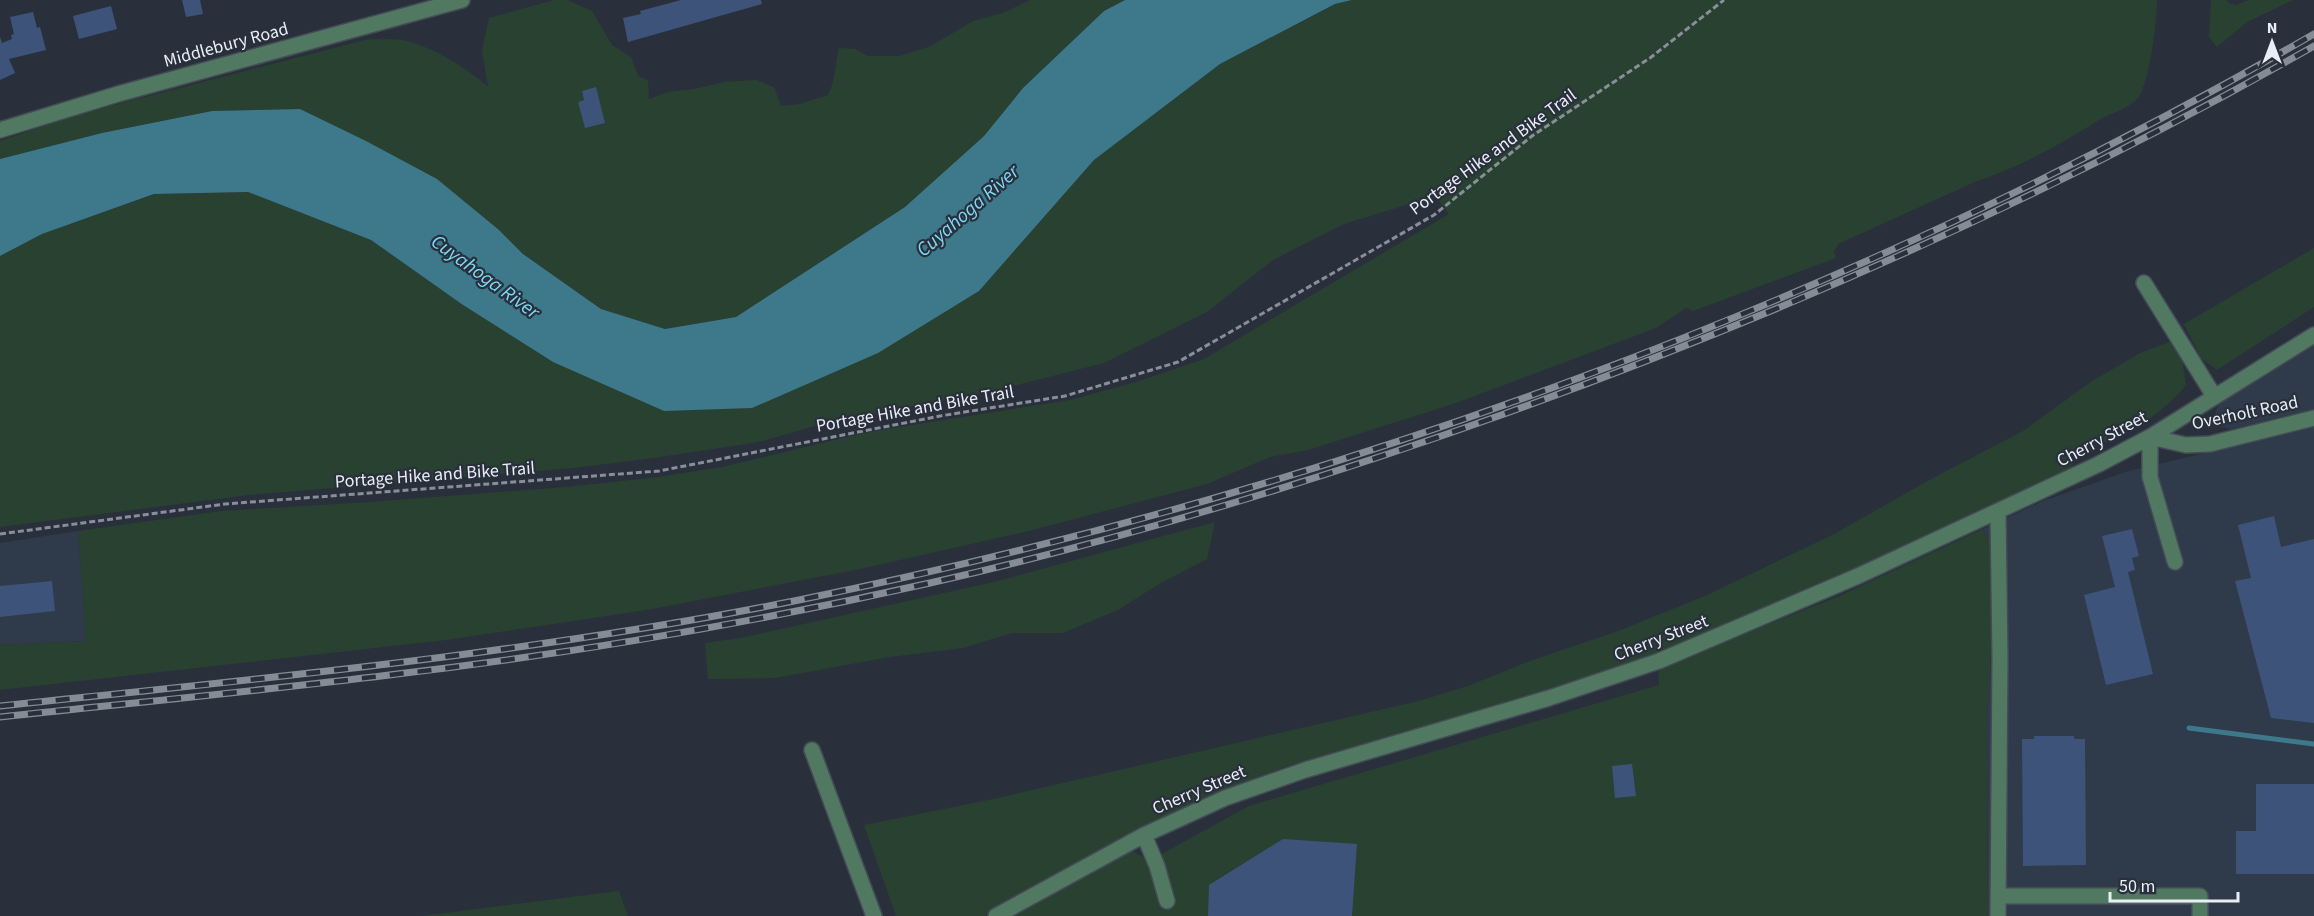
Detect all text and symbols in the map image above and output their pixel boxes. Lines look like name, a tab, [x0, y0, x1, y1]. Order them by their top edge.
north arrow	[2242, 12, 2302, 72]
street label: Middlebury Road	[161, 16, 291, 74]
text: N	[2267, 17, 2277, 39]
street label: Portage Hike and Bike Trail	[1405, 83, 1581, 221]
water label: Cuyahoga River	[910, 158, 1026, 264]
water label: Cuyahoga River	[425, 228, 546, 327]
street label: Portage Hike and Bike Trail	[814, 379, 1016, 439]
street label: Overholt Road	[2190, 390, 2300, 436]
street label: Cherry Street	[2052, 405, 2152, 473]
street label: Portage Hike and Bike Trail	[334, 456, 536, 494]
street label: Cherry Street	[1610, 609, 1712, 667]
street label: Cherry Street	[1149, 759, 1249, 821]
scale bar	[2110, 865, 2238, 903]
text: 50 m	[2119, 874, 2155, 899]

